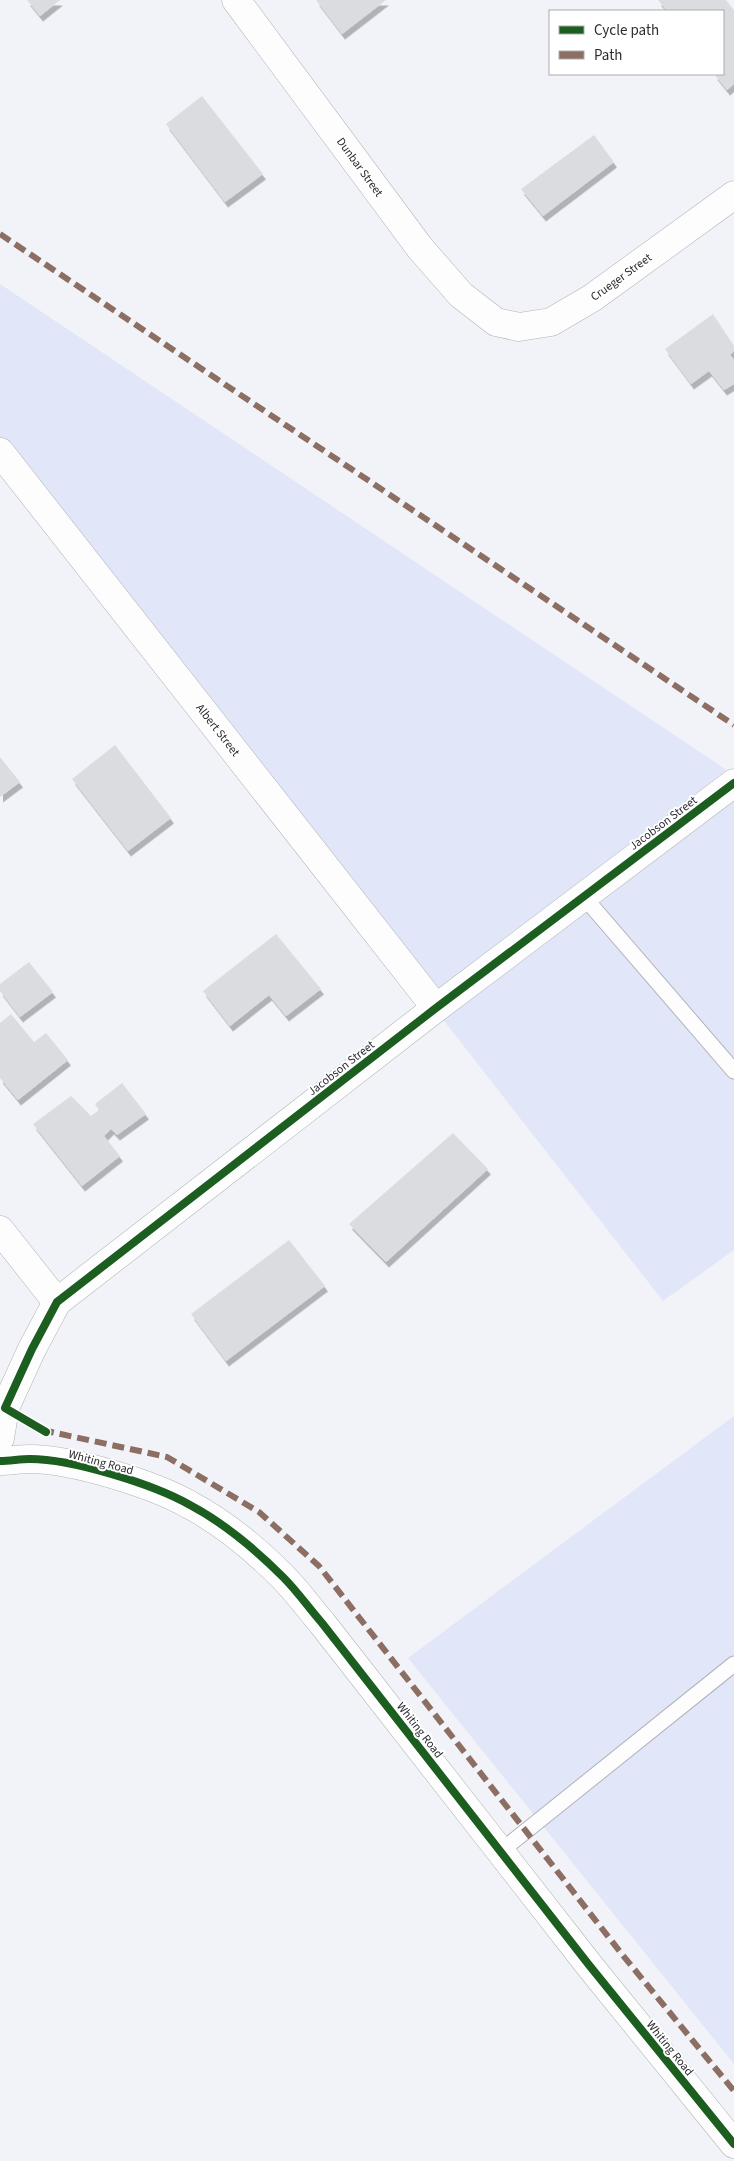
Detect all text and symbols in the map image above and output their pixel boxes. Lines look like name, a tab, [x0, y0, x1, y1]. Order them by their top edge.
legend	[549, 10, 724, 75]
text: Cycle path	[594, 20, 659, 41]
text: Path	[594, 45, 622, 66]
street label: Dunbar Street	[332, 134, 387, 200]
street label: Crueger Street	[587, 249, 655, 305]
street label: Albert Street	[192, 700, 244, 760]
street label: Jacobson Street	[626, 792, 701, 854]
street label: Jacobson Street	[304, 1037, 378, 1100]
street label: Whiting Road	[66, 1446, 135, 1479]
street label: Whiting Road	[392, 1699, 447, 1762]
street label: Whiting Road	[642, 2017, 697, 2080]

